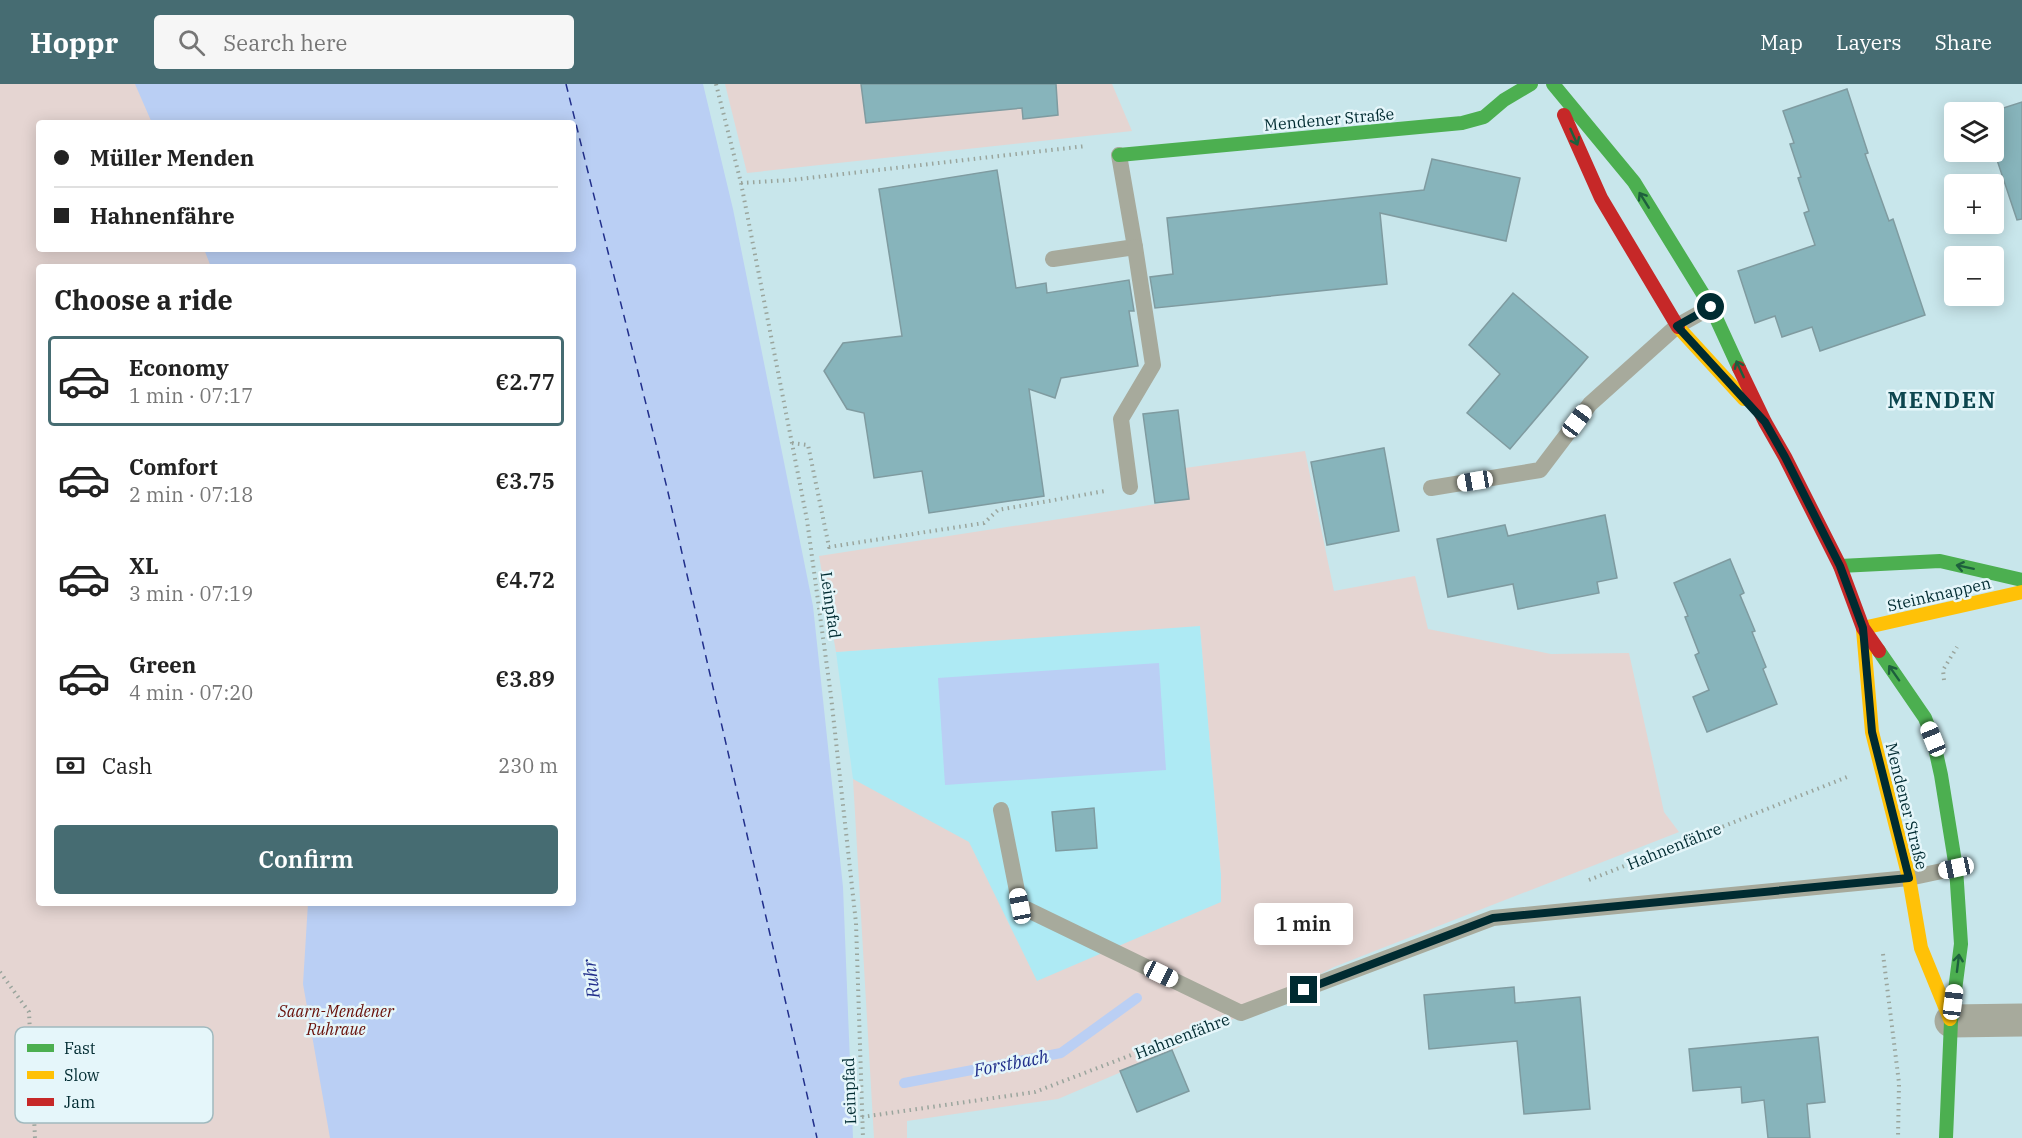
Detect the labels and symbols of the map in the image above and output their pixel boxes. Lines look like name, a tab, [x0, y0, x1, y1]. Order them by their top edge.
street label: Mendener Straße	[1263, 103, 1395, 135]
one-way arrow	[1569, 128, 1580, 146]
one-way arrow	[1638, 191, 1651, 208]
route start	[1697, 293, 1724, 320]
one-way arrow	[1734, 361, 1746, 379]
district label: MENDEN	[1887, 385, 1997, 414]
car	[1559, 401, 1595, 441]
car	[1456, 469, 1494, 493]
one-way arrow	[1956, 560, 1975, 572]
street label: Leinpfad	[816, 570, 846, 640]
street label: Steinknappen	[1885, 572, 1993, 616]
one-way arrow	[1888, 665, 1900, 681]
car	[1918, 719, 1948, 759]
street label: Mendener Straße	[1882, 740, 1932, 872]
street label: Hahnenfähre	[1624, 818, 1724, 874]
car	[1937, 855, 1975, 881]
car	[1008, 887, 1032, 925]
callout: 1 min	[1254, 903, 1354, 945]
one-way arrow	[1953, 954, 1964, 973]
water label: Ruhr	[577, 957, 605, 1001]
car	[1141, 958, 1181, 990]
route end	[1290, 976, 1317, 1003]
car	[1942, 983, 1964, 1021]
park label: Saarn-Mendener Ruhraue	[277, 1001, 395, 1039]
street label: Hahnenfähre	[1132, 1009, 1232, 1063]
legend	[15, 1027, 213, 1123]
text: Fast	[64, 1038, 96, 1058]
water label: Forstbach	[970, 1044, 1051, 1082]
street label: Leinpfad	[838, 1057, 860, 1125]
text: Slow	[64, 1065, 100, 1085]
text: Jam	[64, 1092, 95, 1112]

